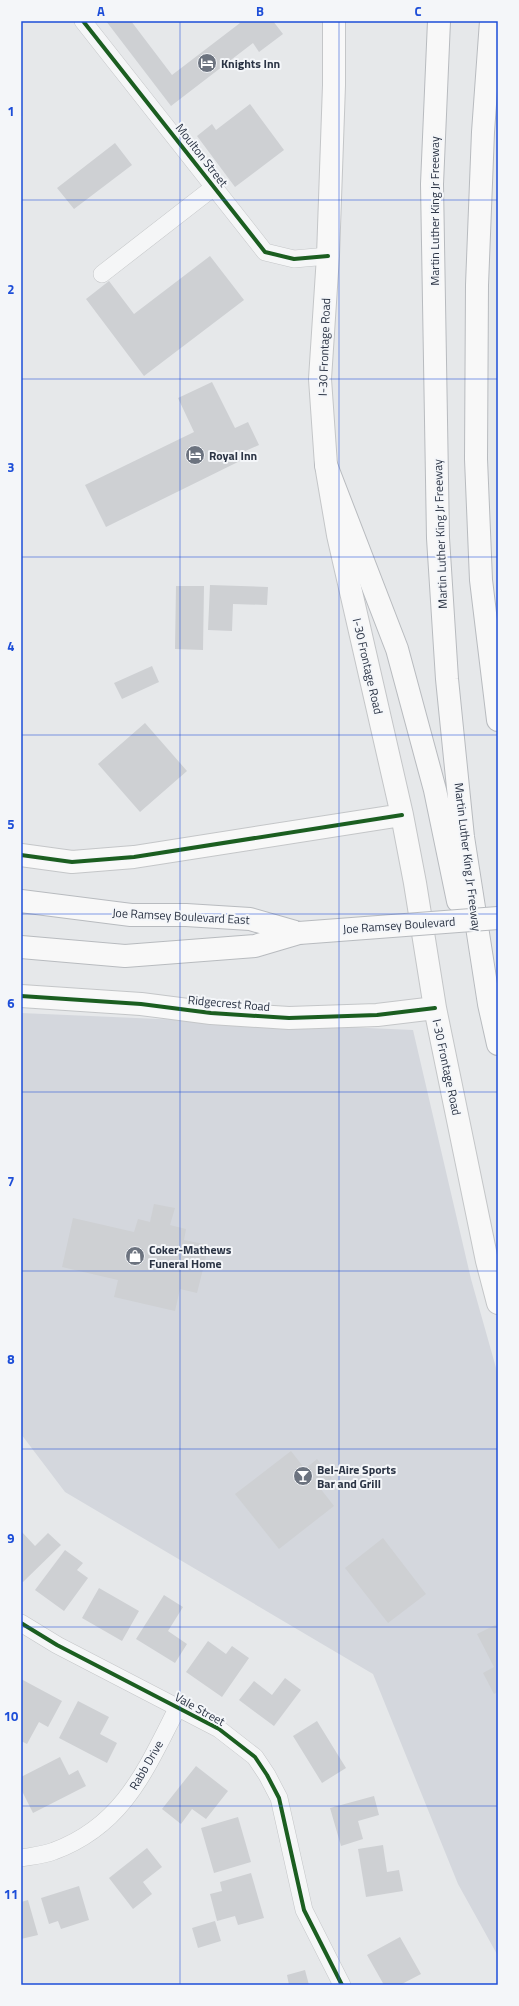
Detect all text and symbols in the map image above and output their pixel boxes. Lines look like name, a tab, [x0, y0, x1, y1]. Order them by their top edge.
text: A	[97, 1, 105, 21]
text: B	[256, 1, 264, 21]
text: C	[414, 1, 422, 21]
hotel icon: Knights Inn	[196, 52, 218, 74]
place label: Knights Inn	[221, 54, 280, 73]
text: 1	[7, 101, 15, 121]
street label: Moulton Street	[171, 119, 233, 191]
street label: Martin Luther King Jr Freeway	[425, 136, 444, 286]
text: 2	[7, 279, 15, 299]
street label: I-30 Frontage Road	[313, 298, 335, 396]
hotel icon: Royal Inn	[184, 444, 206, 466]
place label: Royal Inn	[209, 446, 257, 465]
text: 3	[7, 457, 15, 477]
street label: Martin Luther King Jr Freeway	[428, 459, 452, 609]
street label: I-30 Frontage Road	[348, 616, 388, 716]
text: 4	[7, 636, 15, 656]
street label: Martin Luther King Jr Freeway	[449, 782, 487, 933]
text: 5	[7, 814, 15, 834]
street label: Joe Ramsey Boulevard East	[112, 903, 251, 929]
street label: Joe Ramsey Boulevard	[342, 912, 456, 938]
street label: Ridgecrest Road	[187, 990, 271, 1016]
text: 6	[7, 993, 15, 1013]
street label: I-30 Frontage Road	[427, 1017, 467, 1117]
text: 7	[7, 1171, 15, 1191]
place label: Coker-Mathews Funeral Home	[149, 1240, 232, 1273]
shop icon: Coker-Mathews Funeral Home	[124, 1245, 146, 1267]
text: 8	[7, 1349, 15, 1369]
place label: Bel-Aire Sports Bar and Grill	[317, 1460, 396, 1493]
bar icon: Bel-Aire Sports Bar and Grill	[292, 1465, 314, 1487]
text: 9	[7, 1528, 15, 1548]
street label: Vale Street	[171, 1687, 229, 1731]
text: 10	[4, 1706, 18, 1726]
street label: Rabb Drive	[124, 1736, 168, 1794]
text: 11	[4, 1884, 18, 1904]

